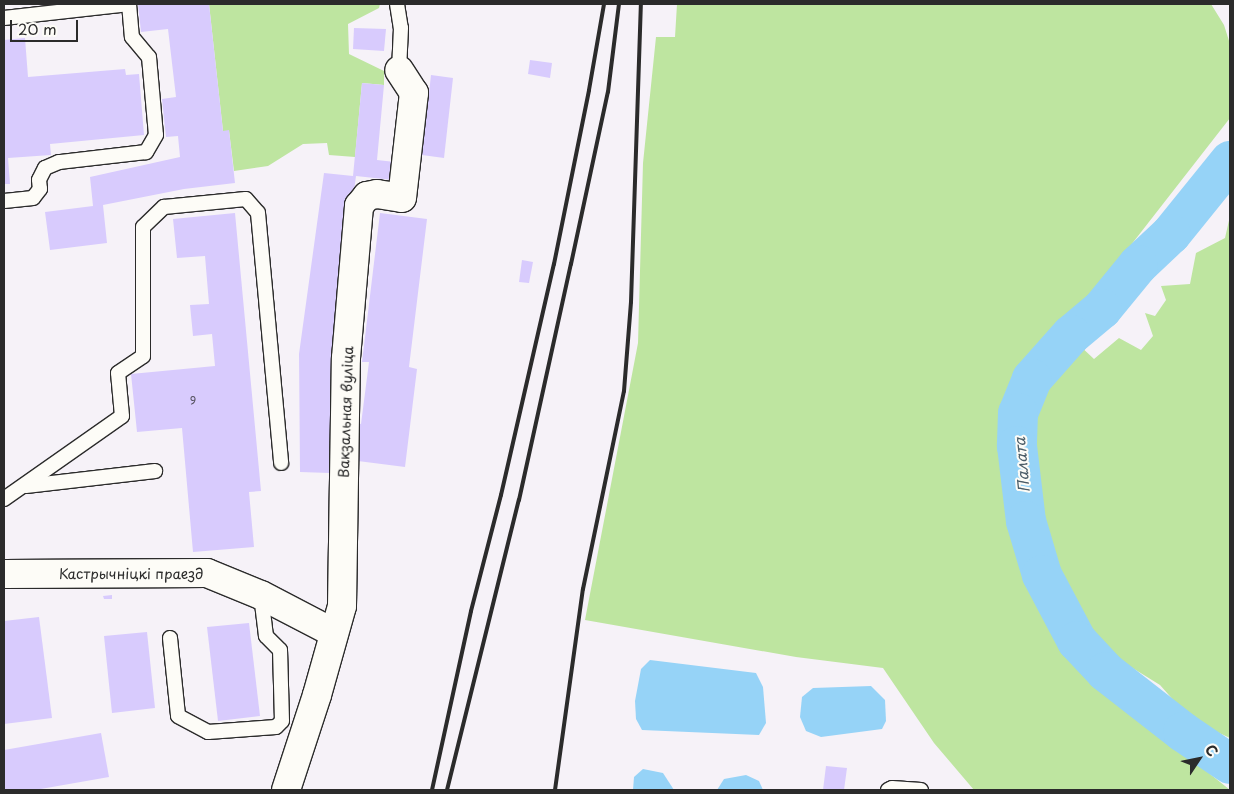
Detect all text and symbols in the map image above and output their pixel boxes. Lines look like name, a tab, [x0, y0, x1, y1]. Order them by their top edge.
scale bar	[12, 10, 80, 42]
text: 20 m	[18, 17, 57, 40]
street label: Вакзальная вуліца	[335, 346, 357, 478]
house number: 9	[190, 394, 196, 408]
water label: Палата	[1010, 437, 1032, 493]
street label: Кастрычніцкі праезд	[59, 566, 203, 582]
north arrow	[1174, 734, 1224, 784]
text: С	[1200, 740, 1223, 761]

